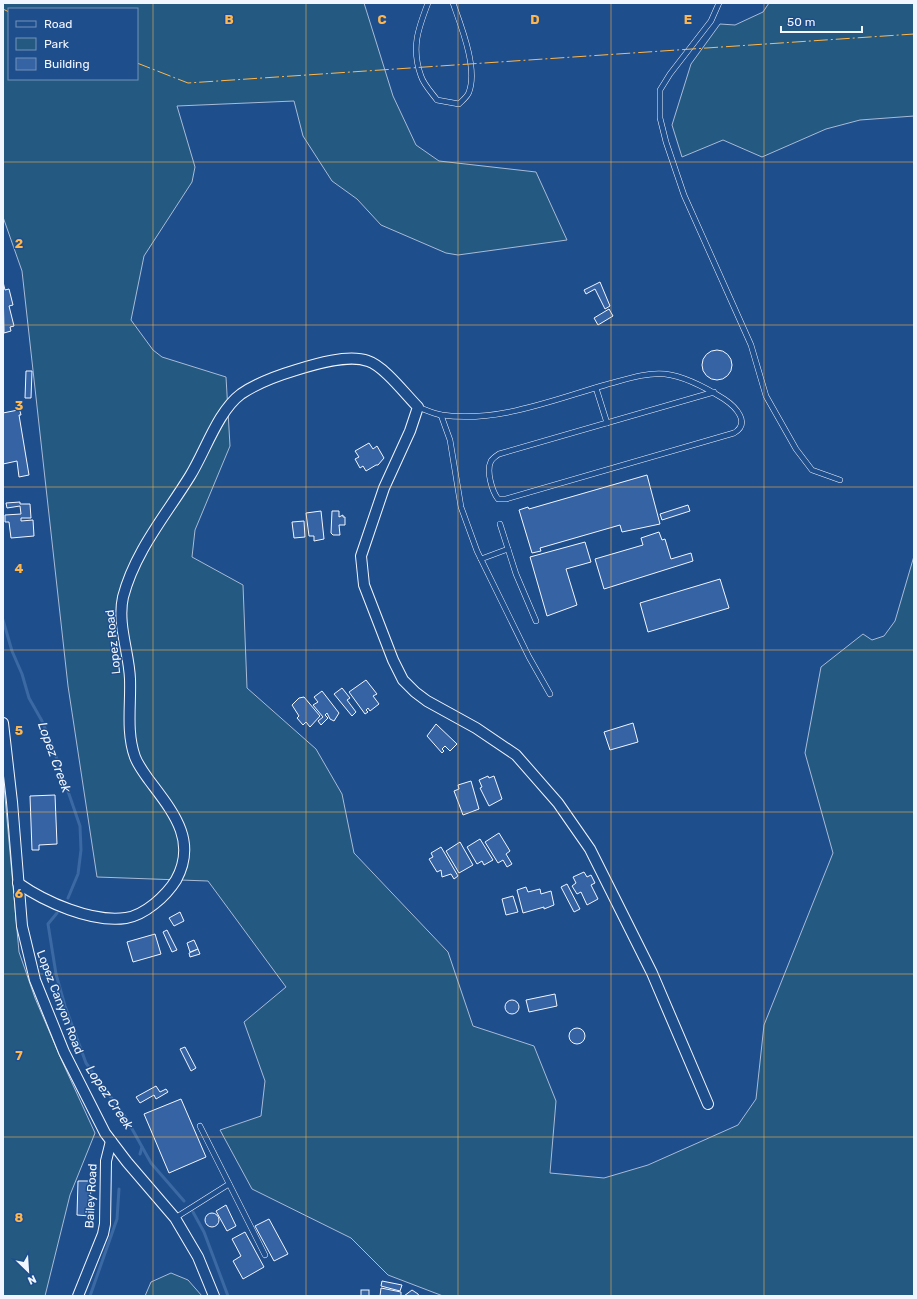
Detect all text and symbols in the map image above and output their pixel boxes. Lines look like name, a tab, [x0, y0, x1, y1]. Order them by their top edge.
legend	[8, 8, 138, 80]
scale bar	[781, 8, 862, 34]
text: B	[224, 12, 234, 27]
text: C	[377, 12, 387, 27]
text: D	[530, 12, 540, 27]
text: E	[684, 12, 692, 27]
text: 50 m	[787, 15, 815, 29]
text: Road	[44, 17, 72, 31]
text: Park	[44, 37, 70, 51]
text: Building	[44, 57, 90, 71]
text: 2	[15, 236, 23, 251]
text: 3	[15, 398, 24, 413]
text: 4	[15, 561, 24, 576]
street label: Lopez Road	[103, 609, 123, 675]
water label: Lopez Creek	[35, 720, 74, 795]
text: 5	[15, 723, 23, 738]
text: 6	[15, 886, 24, 901]
street label: Lopez Canyon Road	[34, 948, 86, 1056]
text: 7	[15, 1048, 23, 1063]
water label: Lopez Creek	[83, 1062, 137, 1132]
street label: Bailey Road	[82, 1163, 100, 1229]
text: 8	[15, 1210, 24, 1225]
north arrow	[8, 1251, 48, 1291]
text: N	[26, 1272, 38, 1287]

